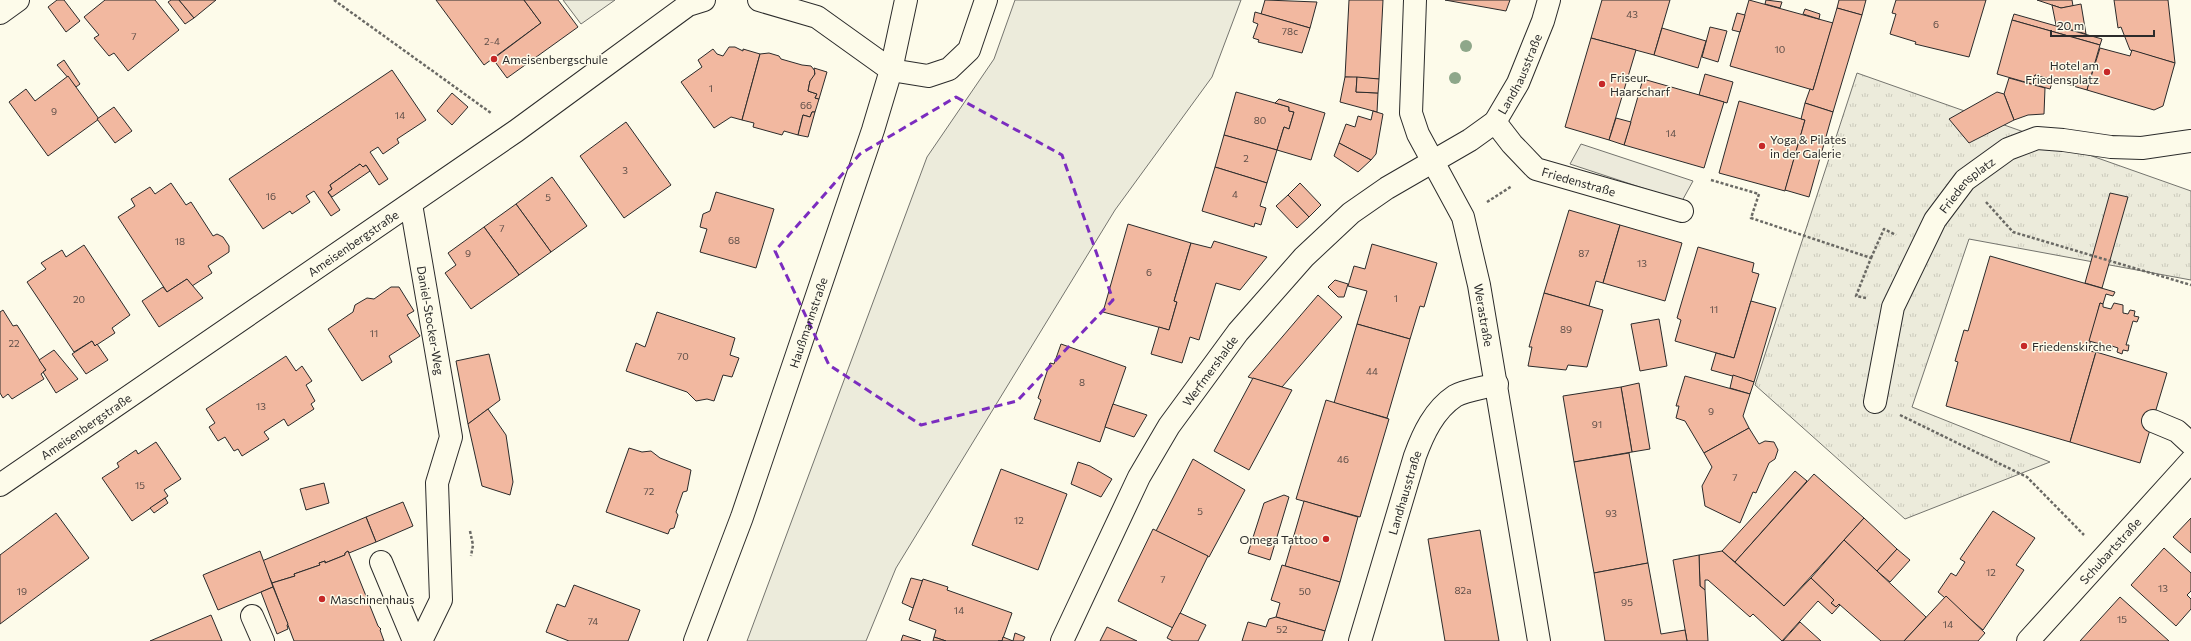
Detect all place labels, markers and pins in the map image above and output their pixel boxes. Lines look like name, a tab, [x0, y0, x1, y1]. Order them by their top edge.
place label: Ameisenbergschule	[502, 52, 608, 66]
marker: Ameisenbergschule	[489, 54, 499, 64]
place label: Hotel am Friedensplatz	[2025, 58, 2099, 86]
marker: Hotel am Friedensplatz	[2102, 67, 2112, 77]
place label: Friseur Haarscharf	[1610, 70, 1670, 98]
marker: Friseur Haarscharf	[1597, 79, 1607, 89]
place label: Yoga & Pilates in der Galerie	[1770, 132, 1847, 160]
marker: Yoga & Pilates in der Galerie	[1757, 141, 1767, 151]
place label: Friedenskirche	[2032, 339, 2112, 353]
marker: Friedenskirche	[2019, 341, 2029, 351]
place label: Omega Tattoo	[1239, 532, 1318, 546]
marker: Omega Tattoo	[1321, 534, 1331, 544]
place label: Maschinenhaus	[330, 592, 414, 606]
marker: Maschinenhaus	[317, 594, 327, 604]

